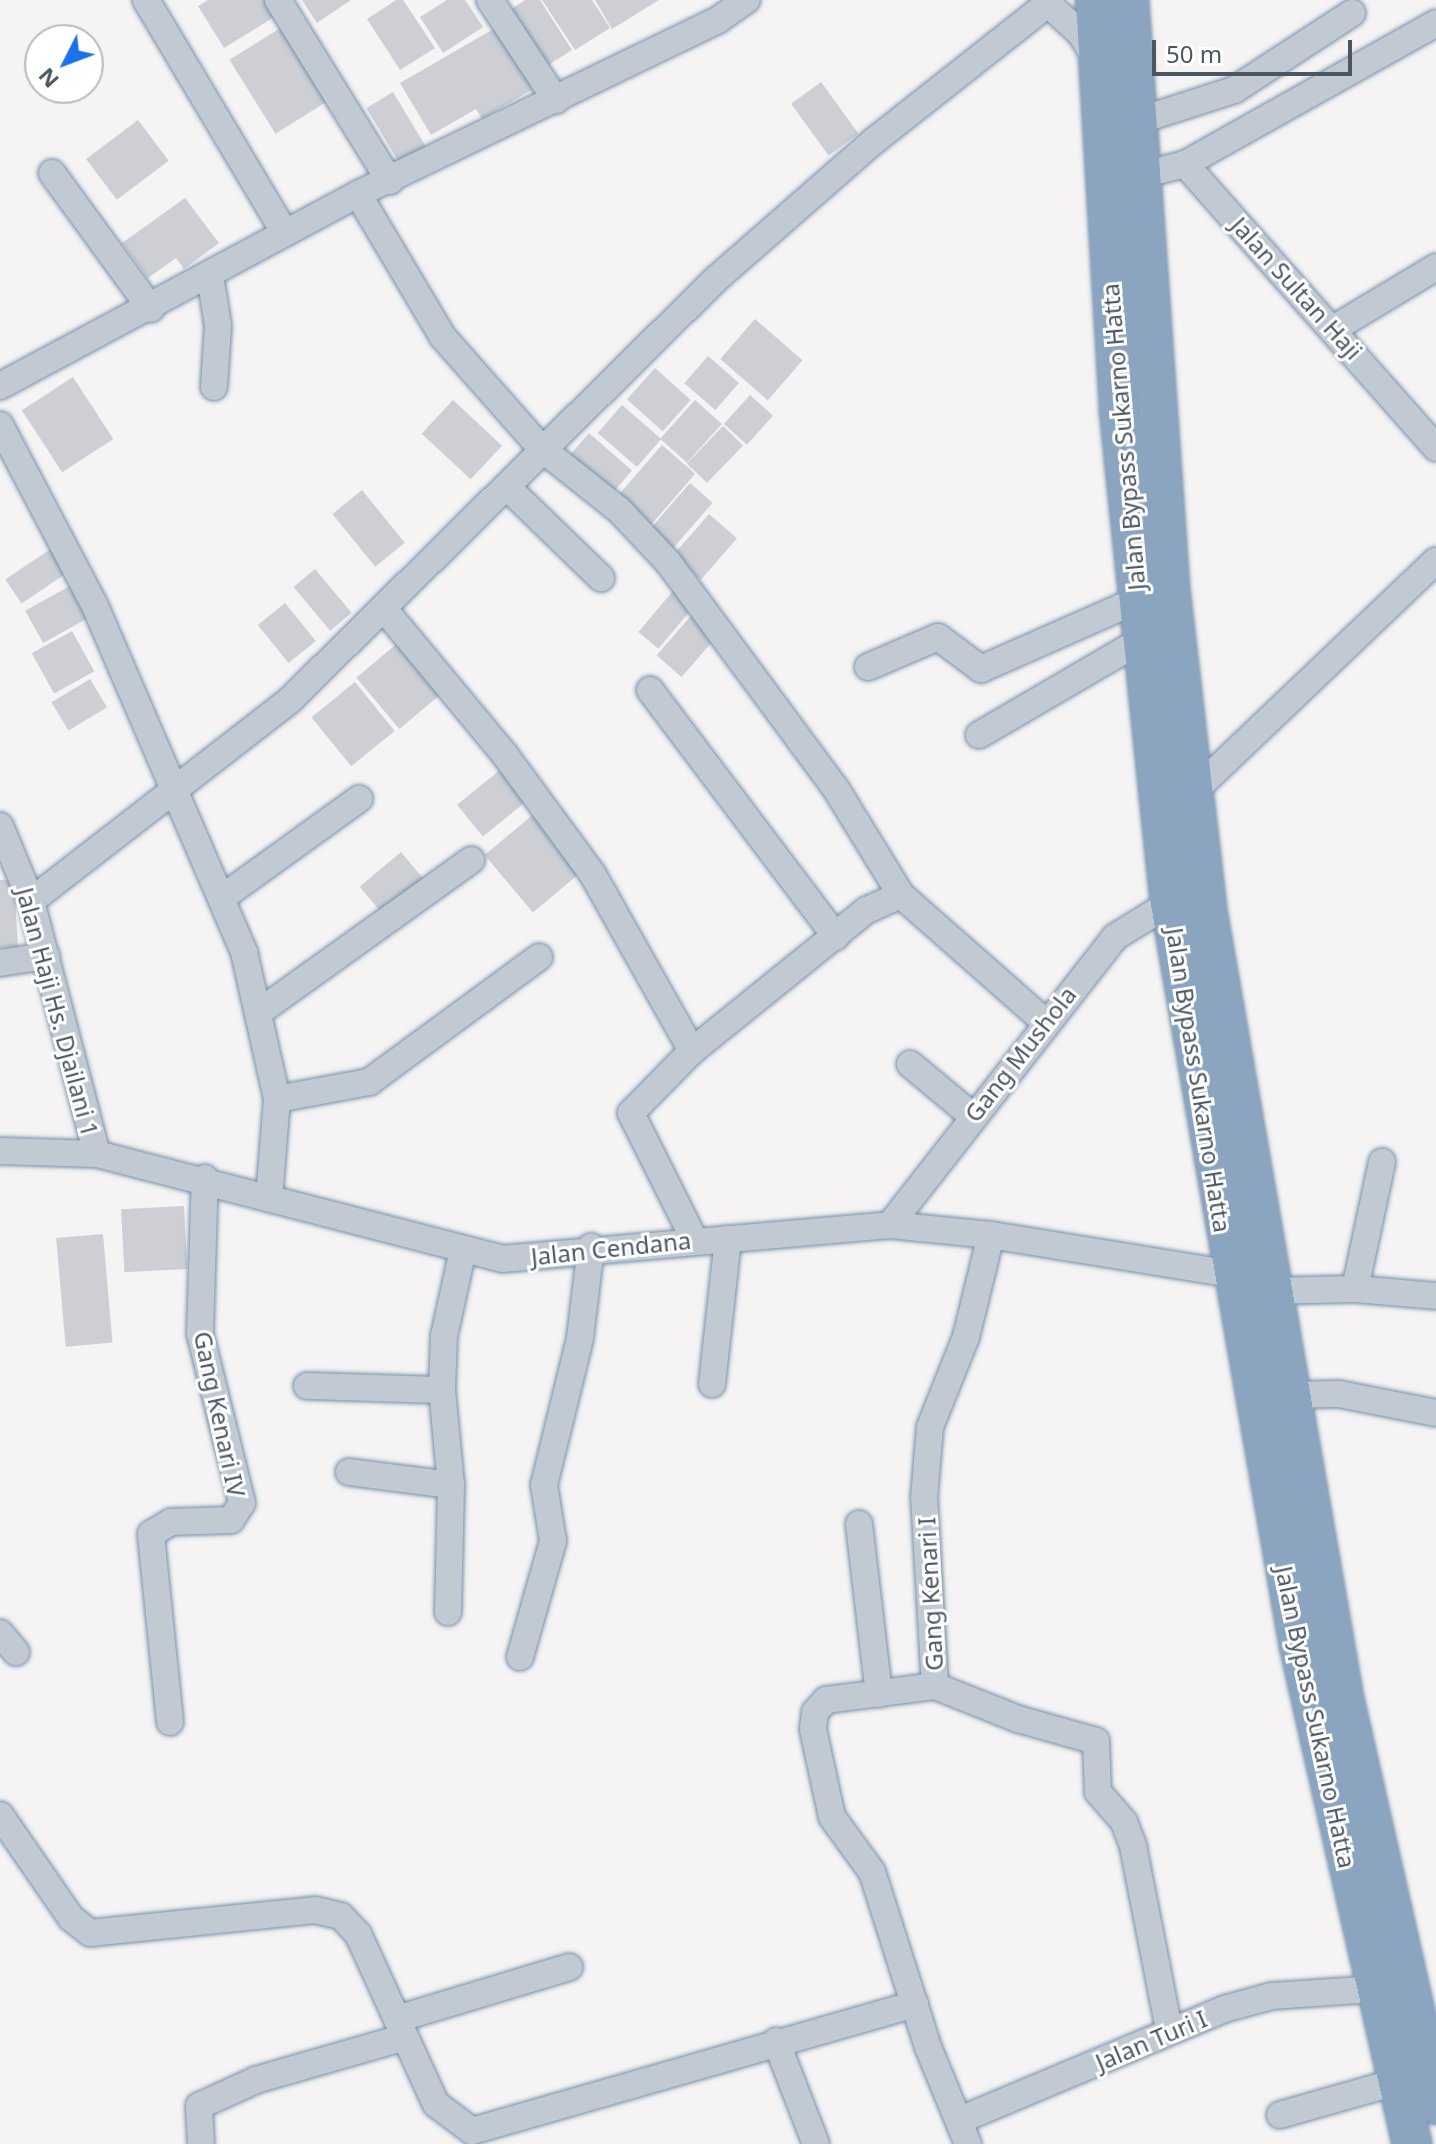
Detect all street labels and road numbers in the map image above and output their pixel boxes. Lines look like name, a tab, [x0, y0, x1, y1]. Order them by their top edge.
street label: Jalan Sultan Haji	[1225, 211, 1369, 365]
street label: Jalan Bypass Sukarno Hatta	[1095, 282, 1151, 592]
street label: Jalan Haji Hs. Djailani 1	[11, 884, 105, 1140]
street label: Jalan Bypass Sukarno Hatta	[1161, 926, 1237, 1234]
street label: Gang Mushola	[958, 981, 1082, 1127]
street label: Jalan Cendana	[530, 1225, 692, 1271]
street label: Gang Kenari IV	[188, 1329, 252, 1499]
street label: Gang Kenari I	[912, 1516, 948, 1672]
street label: Jalan Bypass Sukarno Hatta	[1270, 1563, 1362, 1871]
street label: Jalan Turi I	[1091, 2004, 1211, 2076]

